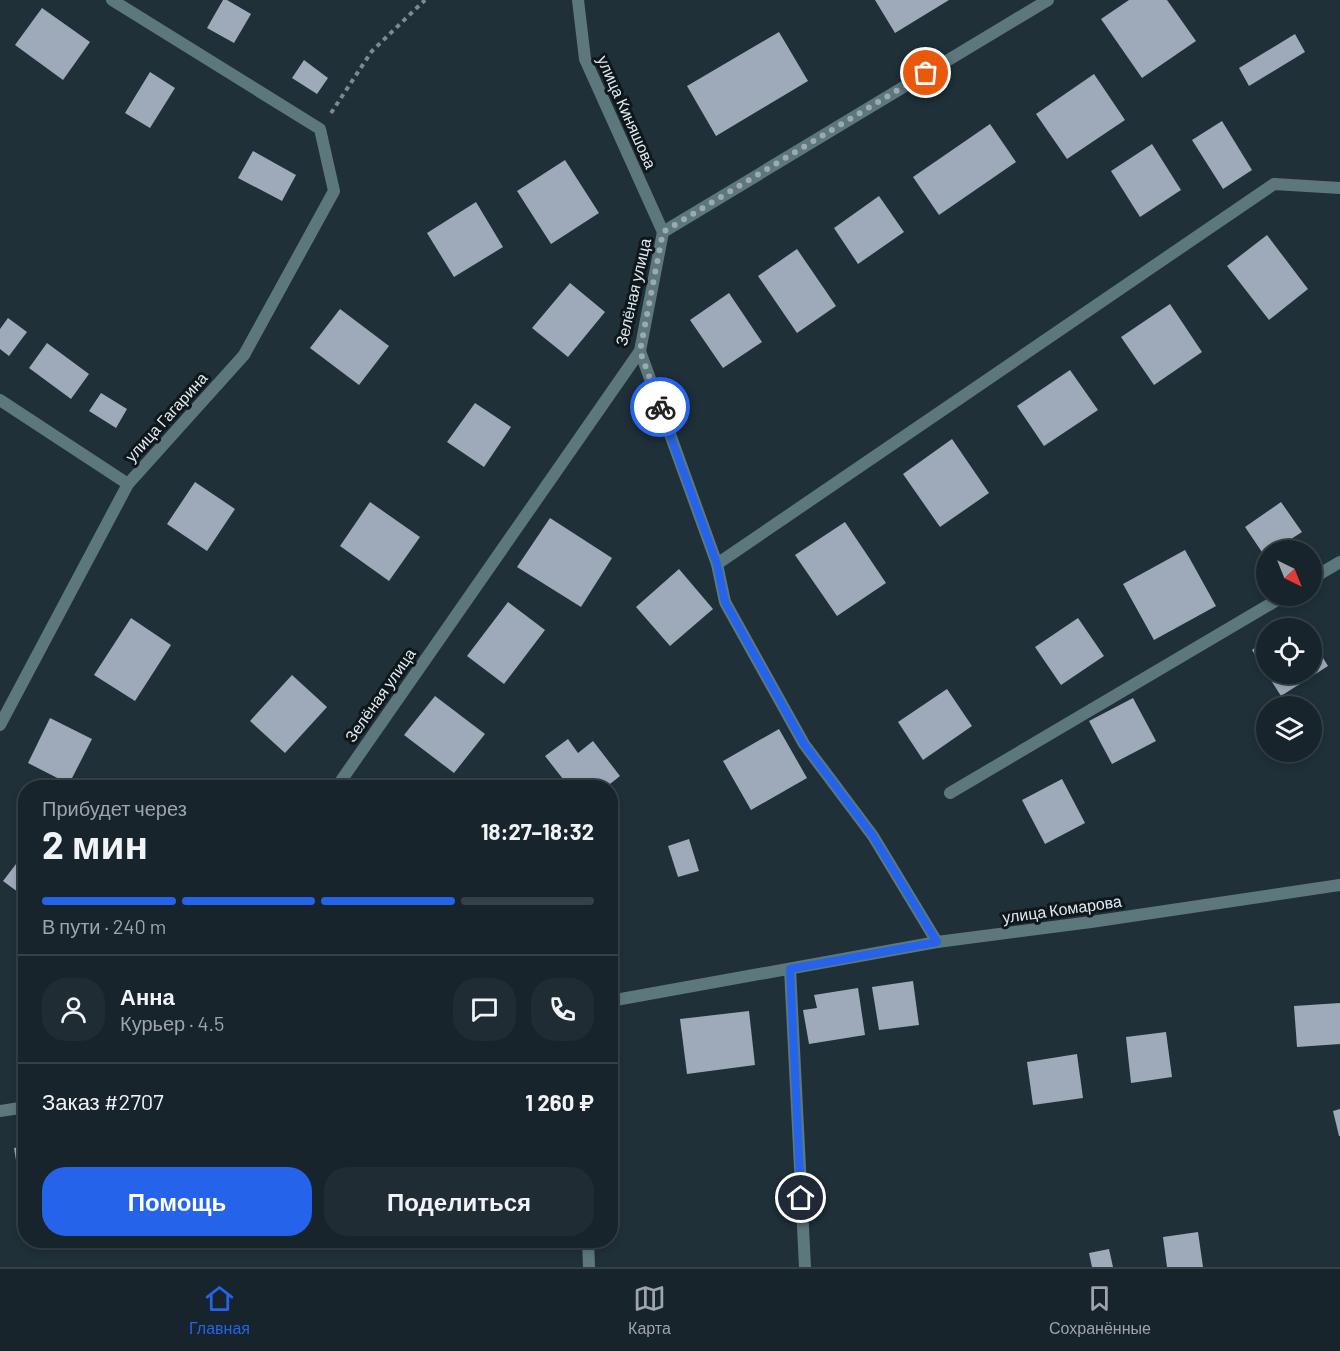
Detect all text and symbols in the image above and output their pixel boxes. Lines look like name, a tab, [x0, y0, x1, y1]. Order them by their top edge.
pin	[900, 47, 951, 98]
street label: улица Киняшова	[594, 52, 661, 171]
icon: bag	[909, 56, 942, 89]
street label: Зелёная улица	[611, 236, 654, 348]
street label: улица Гагарина	[120, 368, 211, 465]
courier	[630, 377, 690, 437]
icon: bike	[644, 391, 677, 424]
north arrow	[1256, 540, 1322, 606]
map controls	[1256, 540, 1322, 762]
button: locate	[1256, 618, 1322, 684]
street label: Зелёная улица	[340, 644, 419, 745]
button: layers	[1256, 696, 1322, 762]
text: Прибудет через	[42, 796, 187, 820]
text: 18:27–18:32	[481, 818, 594, 844]
text: 2 мин	[42, 820, 148, 867]
street label: улица Комарова	[1001, 891, 1123, 926]
text: В пути · 240 m	[42, 914, 166, 938]
button: person	[42, 978, 105, 1041]
button: chat	[453, 978, 516, 1041]
button: phone	[531, 978, 594, 1041]
text: Анна	[120, 983, 175, 1009]
text: Курьер · 4.5	[120, 1011, 224, 1035]
text: Заказ #2707	[42, 1088, 164, 1114]
text: 1 260 ₽	[525, 1089, 594, 1115]
button: Помощь	[42, 1167, 312, 1236]
button: Поделиться	[324, 1167, 594, 1236]
pin	[775, 1172, 826, 1223]
icon: home	[784, 1181, 817, 1214]
tab: Главная	[189, 1282, 250, 1338]
tab: Карта	[628, 1282, 671, 1338]
tab: Сохранённые	[1049, 1282, 1151, 1338]

